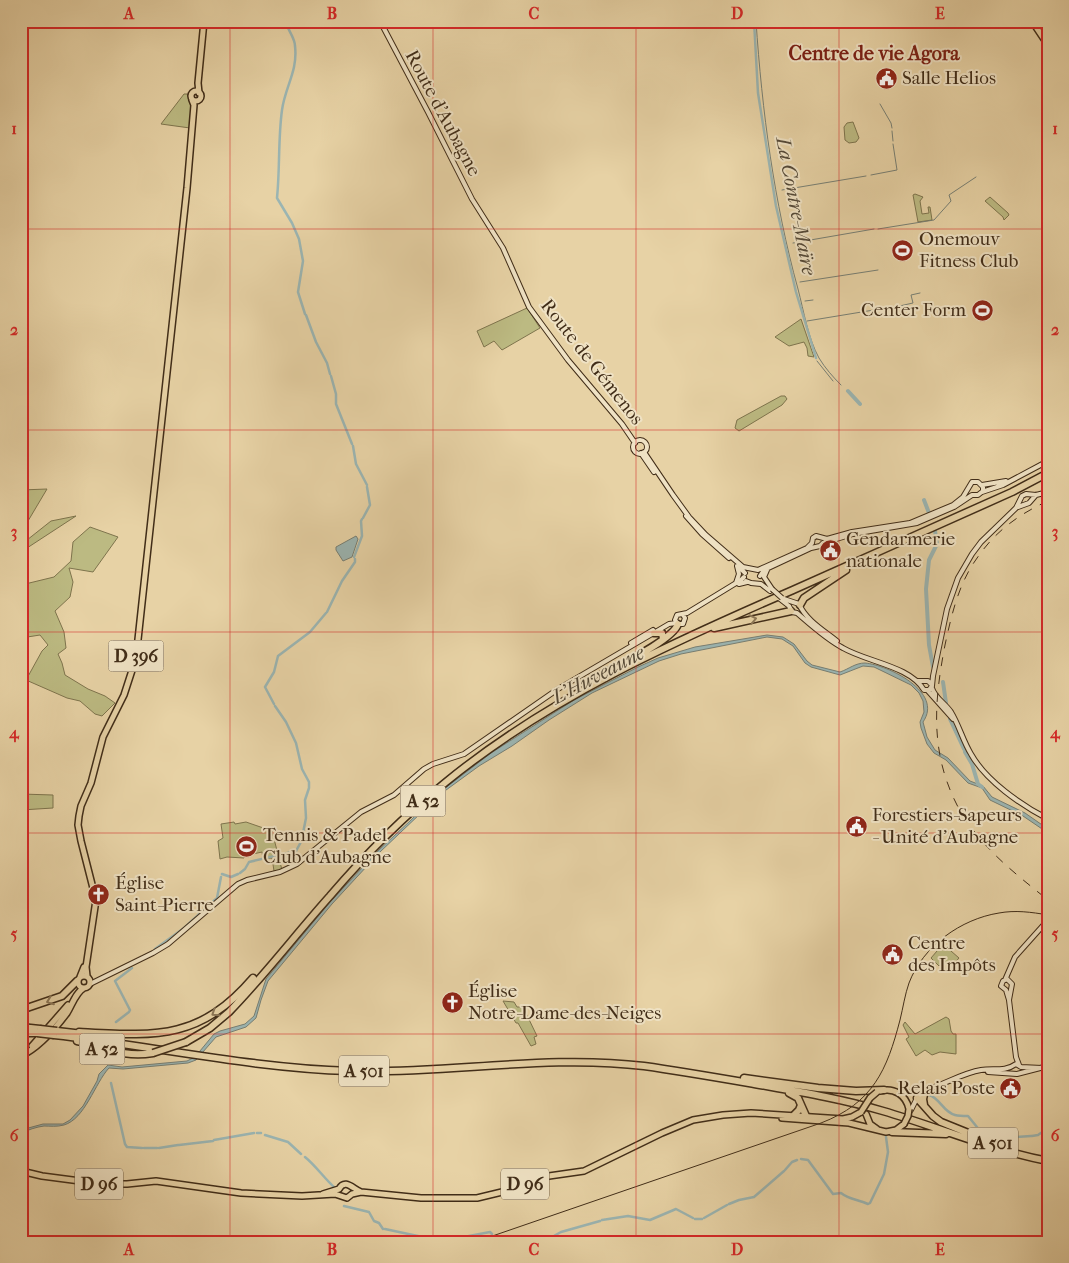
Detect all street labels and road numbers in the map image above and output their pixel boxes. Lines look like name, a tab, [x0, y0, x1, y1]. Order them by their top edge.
street label: Route d'Aubagne	[401, 46, 485, 180]
street label: Route de Gémenos	[536, 295, 648, 429]
road number: D 396	[108, 640, 164, 671]
road number: A 52	[400, 786, 446, 816]
road number: A 52	[80, 1034, 124, 1064]
road number: A 501	[339, 1056, 389, 1086]
road number: A 501	[968, 1128, 1018, 1158]
road number: D 96	[75, 1168, 123, 1200]
road number: D 96	[501, 1168, 549, 1200]

